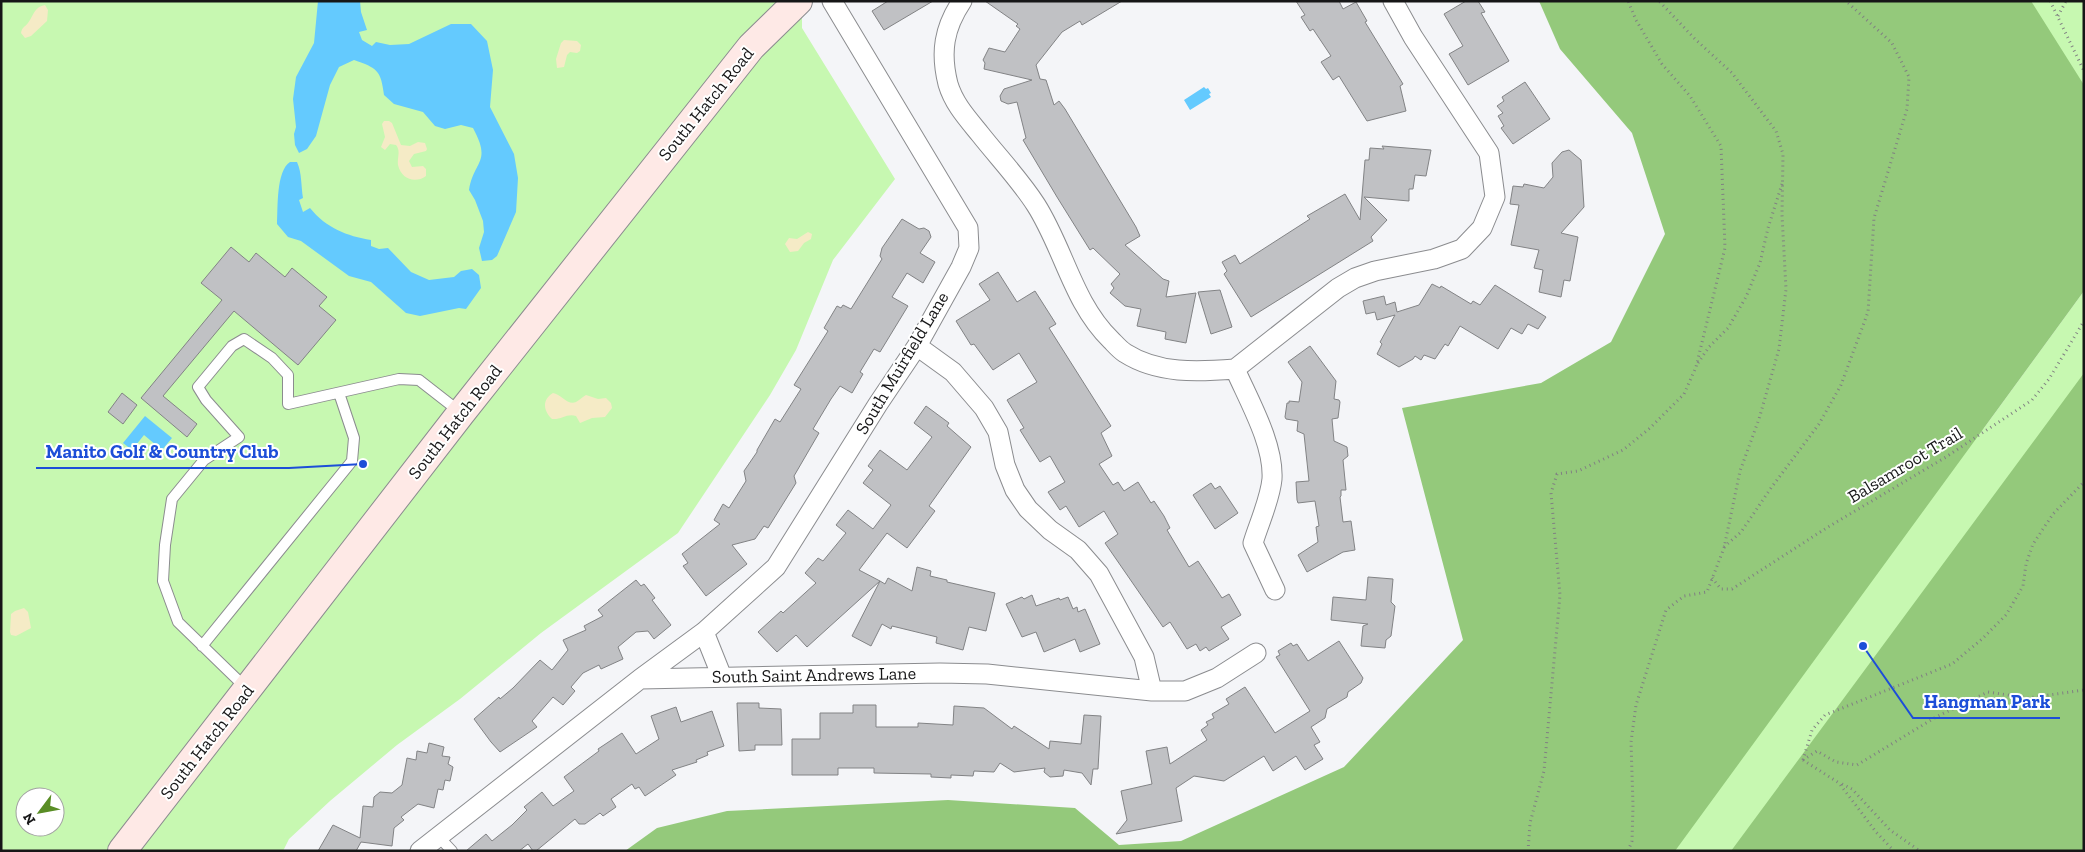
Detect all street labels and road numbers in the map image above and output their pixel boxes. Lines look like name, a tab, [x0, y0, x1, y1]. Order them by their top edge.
street label: South Hatch Road	[654, 43, 758, 165]
street label: South Muirfield Lane	[851, 288, 953, 438]
street label: South Hatch Road	[403, 360, 507, 484]
street label: Balsamroot Trail	[1844, 422, 1967, 508]
street label: South Saint Andrews Lane	[712, 662, 916, 688]
street label: South Hatch Road	[155, 680, 259, 804]

